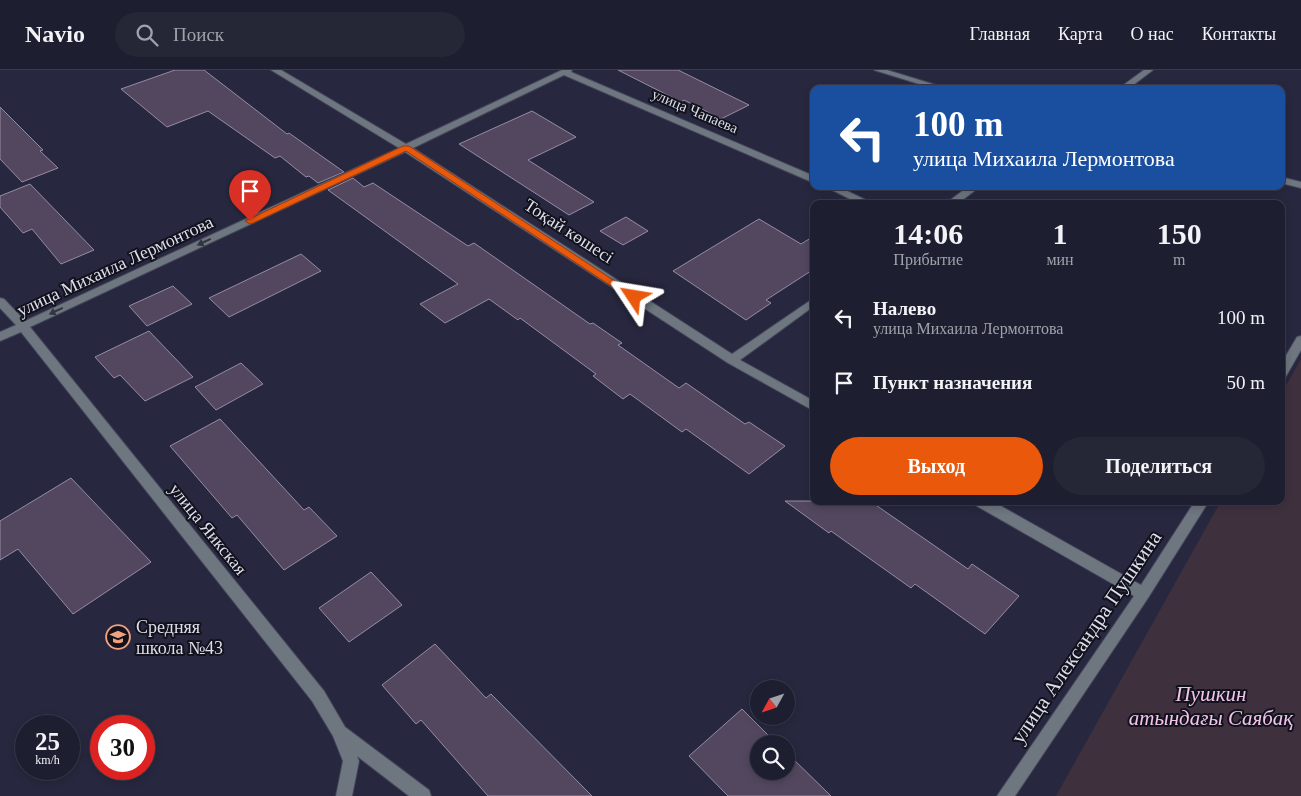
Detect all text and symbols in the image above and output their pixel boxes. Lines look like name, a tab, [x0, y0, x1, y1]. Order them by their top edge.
search box	[115, 12, 465, 57]
text: Navio	[25, 21, 85, 47]
icon: search	[133, 21, 161, 49]
text: Поиск	[173, 24, 224, 45]
text: Главная	[970, 24, 1030, 44]
text: Карта	[1058, 24, 1103, 44]
text: О нас	[1131, 24, 1174, 44]
text: Контакты	[1202, 24, 1276, 44]
street label: улица Чапаева	[650, 86, 741, 136]
icon: left	[830, 105, 895, 170]
text: 100 m	[913, 105, 1003, 144]
text: улица Михаила Лермонтова	[913, 146, 1175, 171]
pin	[229, 170, 271, 221]
icon: arrive	[236, 177, 264, 205]
street label: Тоқай көшесі	[521, 195, 617, 267]
street label: улица Михаила Лермонтова	[14, 212, 216, 320]
text: 14:06	[893, 217, 963, 250]
text: 1	[1053, 217, 1068, 250]
text: 150	[1157, 217, 1202, 250]
one-way arrow	[196, 238, 211, 247]
text: Прибытие	[893, 251, 963, 268]
text: мин	[1046, 251, 1074, 268]
text: m	[1173, 251, 1186, 268]
position arrow	[607, 270, 659, 322]
text: Налево	[873, 298, 936, 319]
icon: left	[830, 304, 858, 332]
one-way arrow	[49, 307, 63, 315]
text: 100 m	[1217, 307, 1265, 328]
text: улица Михаила Лермонтова	[873, 320, 1063, 337]
icon: arrive	[830, 369, 858, 397]
text: Пункт назначения	[873, 372, 1032, 393]
text: 50 m	[1226, 372, 1265, 393]
button: Выход	[830, 437, 1043, 495]
button: Поделиться	[1053, 437, 1265, 495]
street label: улица Яикская	[165, 479, 251, 579]
street label: улица Александра Пушкина	[1006, 525, 1167, 748]
place label: Средняя школа №43	[136, 617, 223, 658]
school or university icon: Средняя школа №43	[105, 624, 131, 650]
north arrow	[750, 680, 795, 725]
map controls	[750, 680, 795, 780]
park label: Пушкин атындағы Саябақ	[1129, 682, 1293, 730]
speed limit sign: 30	[90, 715, 155, 780]
text: 25	[35, 728, 60, 755]
button: search	[750, 735, 795, 780]
text: km/h	[35, 753, 60, 767]

